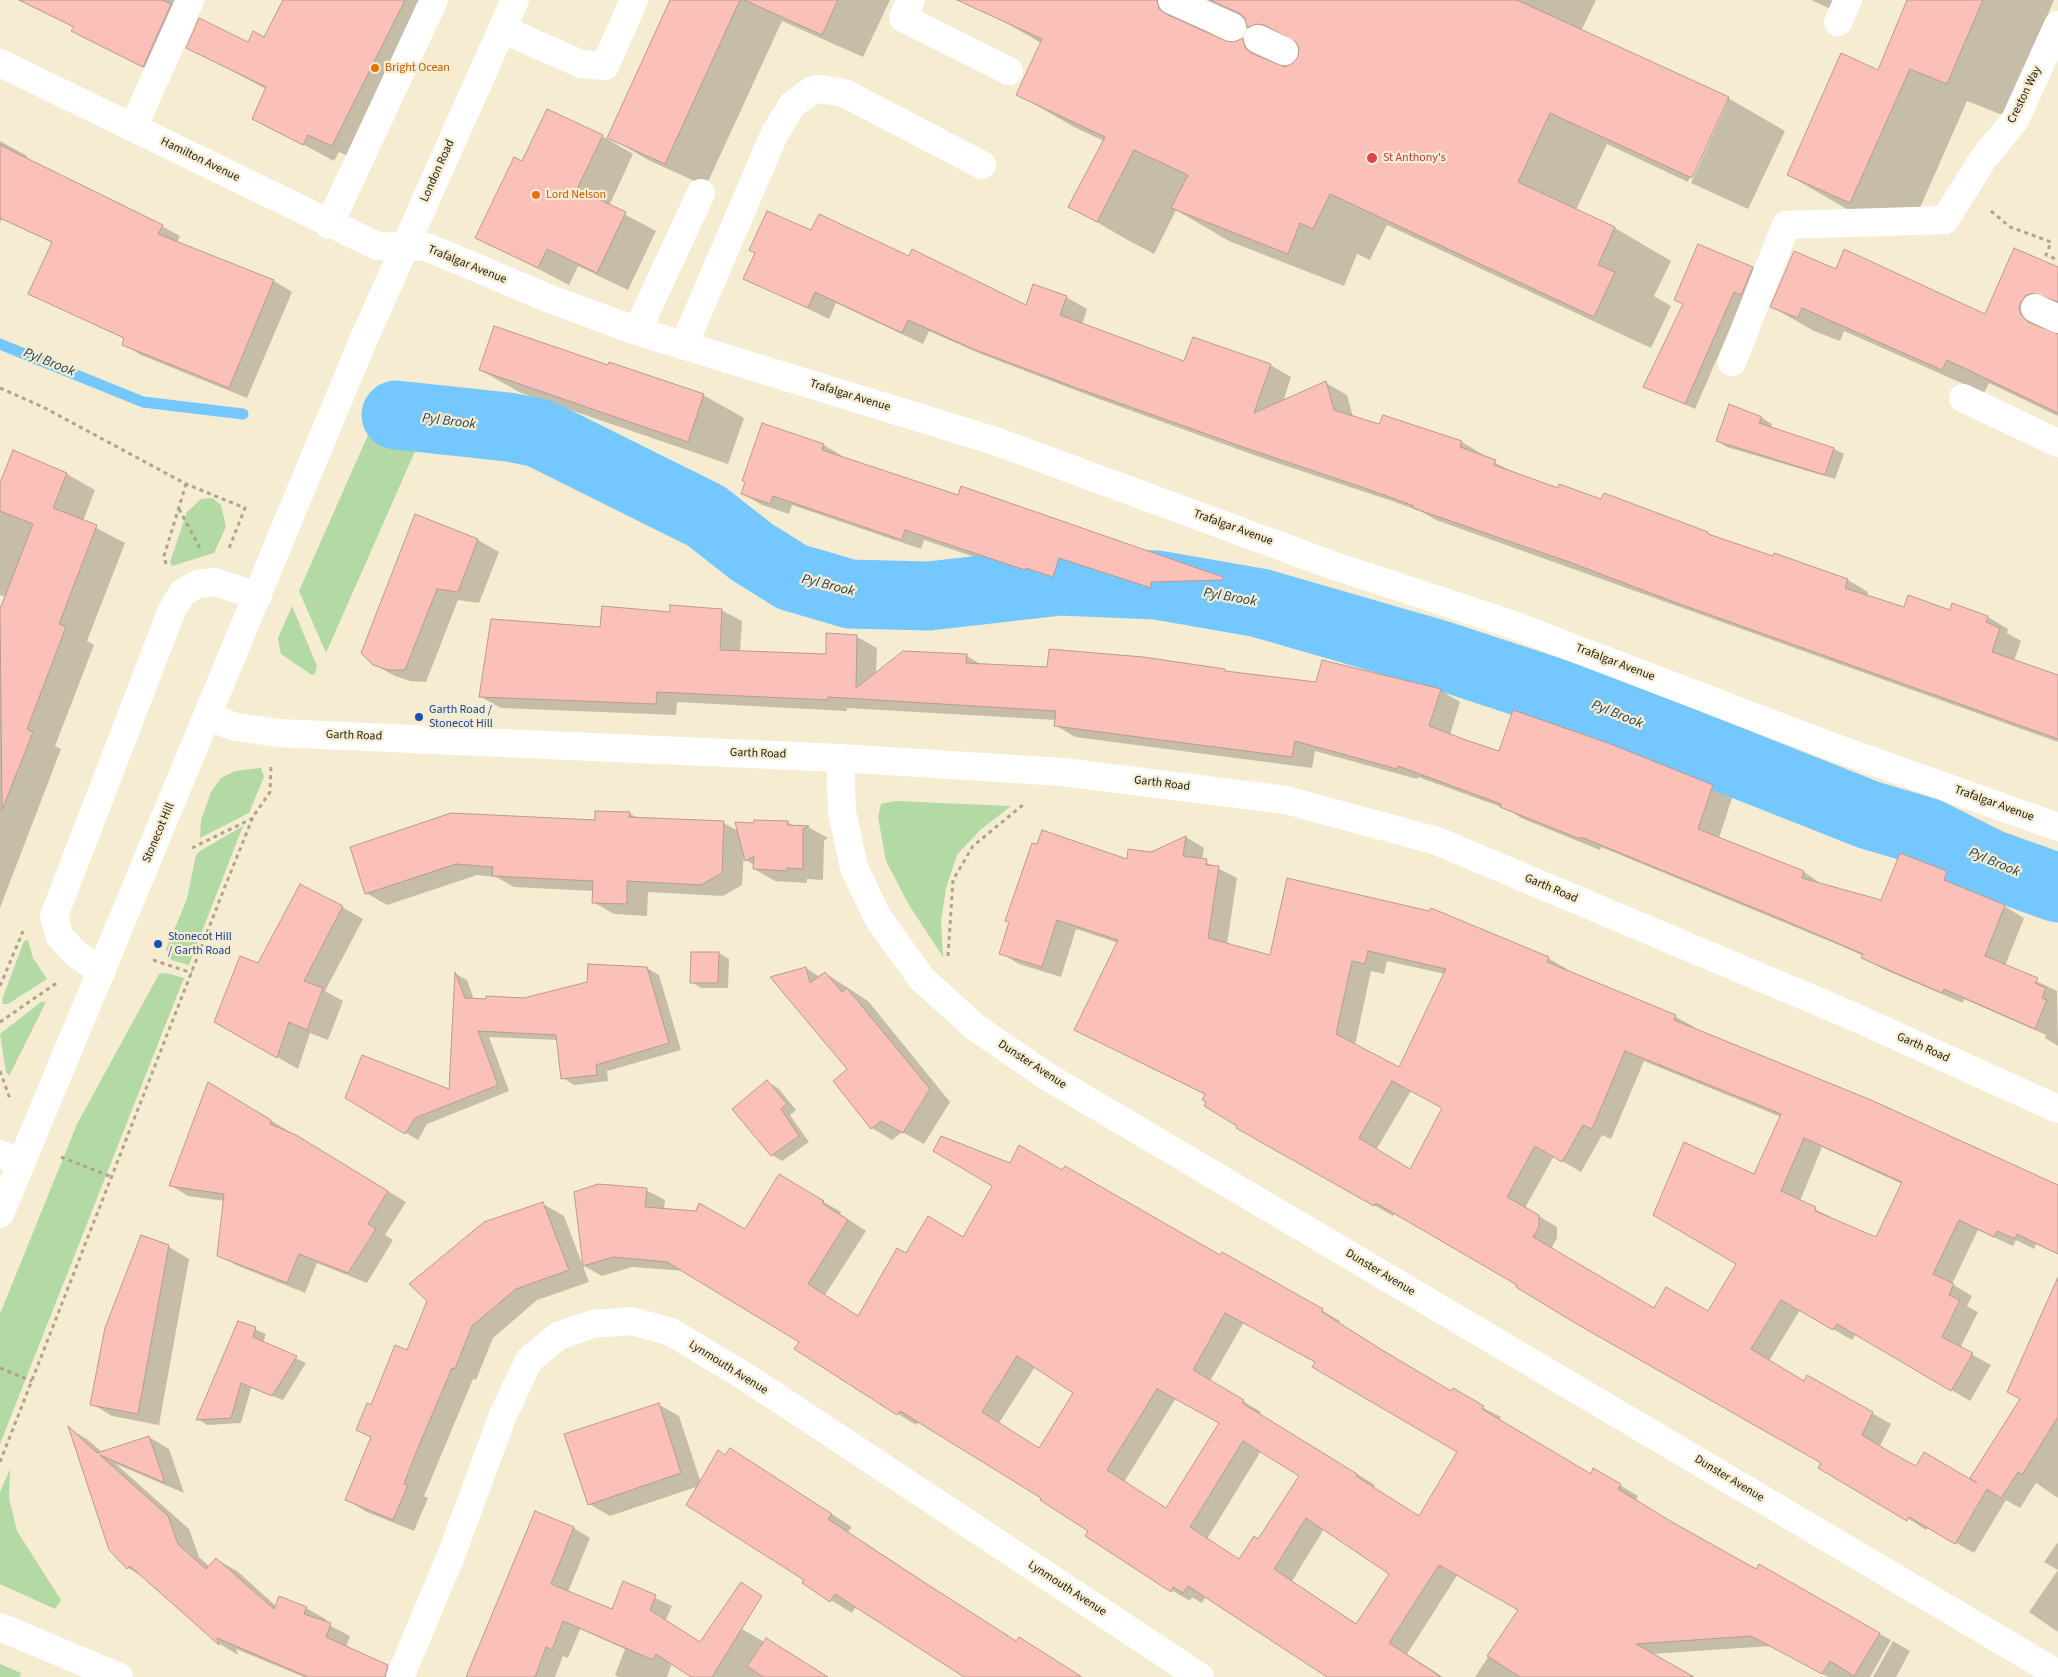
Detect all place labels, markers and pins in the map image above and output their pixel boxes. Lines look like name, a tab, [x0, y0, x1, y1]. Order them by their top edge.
place label: Bright Ocean	[385, 61, 450, 75]
marker: Bright Ocean	[369, 62, 381, 74]
marker: St Anthony's	[1365, 151, 1379, 165]
place label: St Anthony's	[1383, 151, 1446, 165]
place label: Lord Nelson	[546, 188, 606, 202]
marker: Lord Nelson	[530, 189, 542, 201]
place label: Garth Road / Stonecot Hill	[429, 703, 493, 731]
marker: Garth Road / Stonecot Hill	[413, 711, 425, 723]
place label: Stonecot Hill / Garth Road	[168, 930, 232, 958]
marker: Stonecot Hill / Garth Road	[152, 938, 164, 950]

